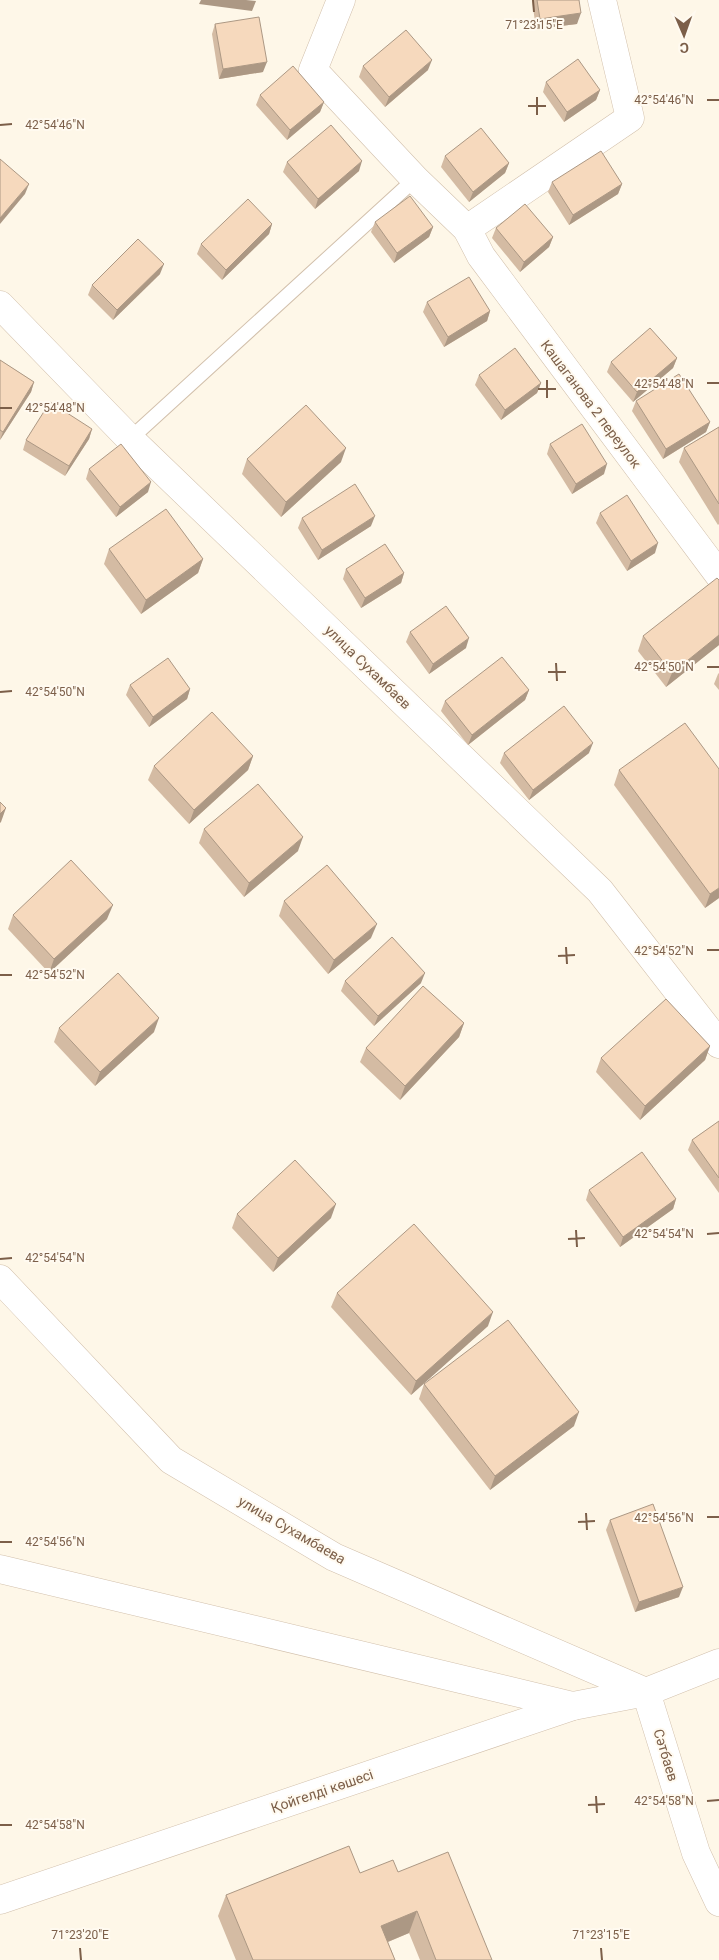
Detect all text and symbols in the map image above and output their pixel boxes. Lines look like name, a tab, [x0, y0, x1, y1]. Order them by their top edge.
north arrow	[659, 10, 709, 60]
text: 71°23'15"E	[505, 18, 563, 32]
text: С	[680, 40, 689, 56]
text: 42°54'46"N	[634, 93, 694, 107]
text: 42°54'46"N	[25, 118, 85, 132]
street label: Кашаганова 2 переулок	[538, 337, 645, 472]
text: 42°54'48"N	[634, 377, 694, 391]
text: 42°54'48"N	[25, 401, 85, 415]
street label: улица Сухамбаев	[322, 622, 414, 712]
text: 42°54'50"N	[634, 660, 694, 674]
text: 42°54'50"N	[25, 685, 85, 699]
text: 42°54'52"N	[634, 944, 694, 958]
text: 42°54'52"N	[25, 968, 85, 982]
text: 42°54'54"N	[634, 1227, 694, 1241]
text: 42°54'54"N	[25, 1251, 85, 1265]
street label: улица Сухамбаева	[236, 1493, 348, 1567]
text: 42°54'56"N	[634, 1511, 694, 1525]
text: 42°54'56"N	[25, 1535, 85, 1549]
street label: Сәтбаев	[650, 1727, 682, 1783]
street label: Қойгелді көшесі	[269, 1766, 375, 1816]
text: 42°54'58"N	[634, 1794, 694, 1808]
text: 42°54'58"N	[25, 1818, 85, 1832]
text: 71°23'20"E	[51, 1928, 109, 1942]
text: 71°23'15"E	[572, 1928, 630, 1942]

